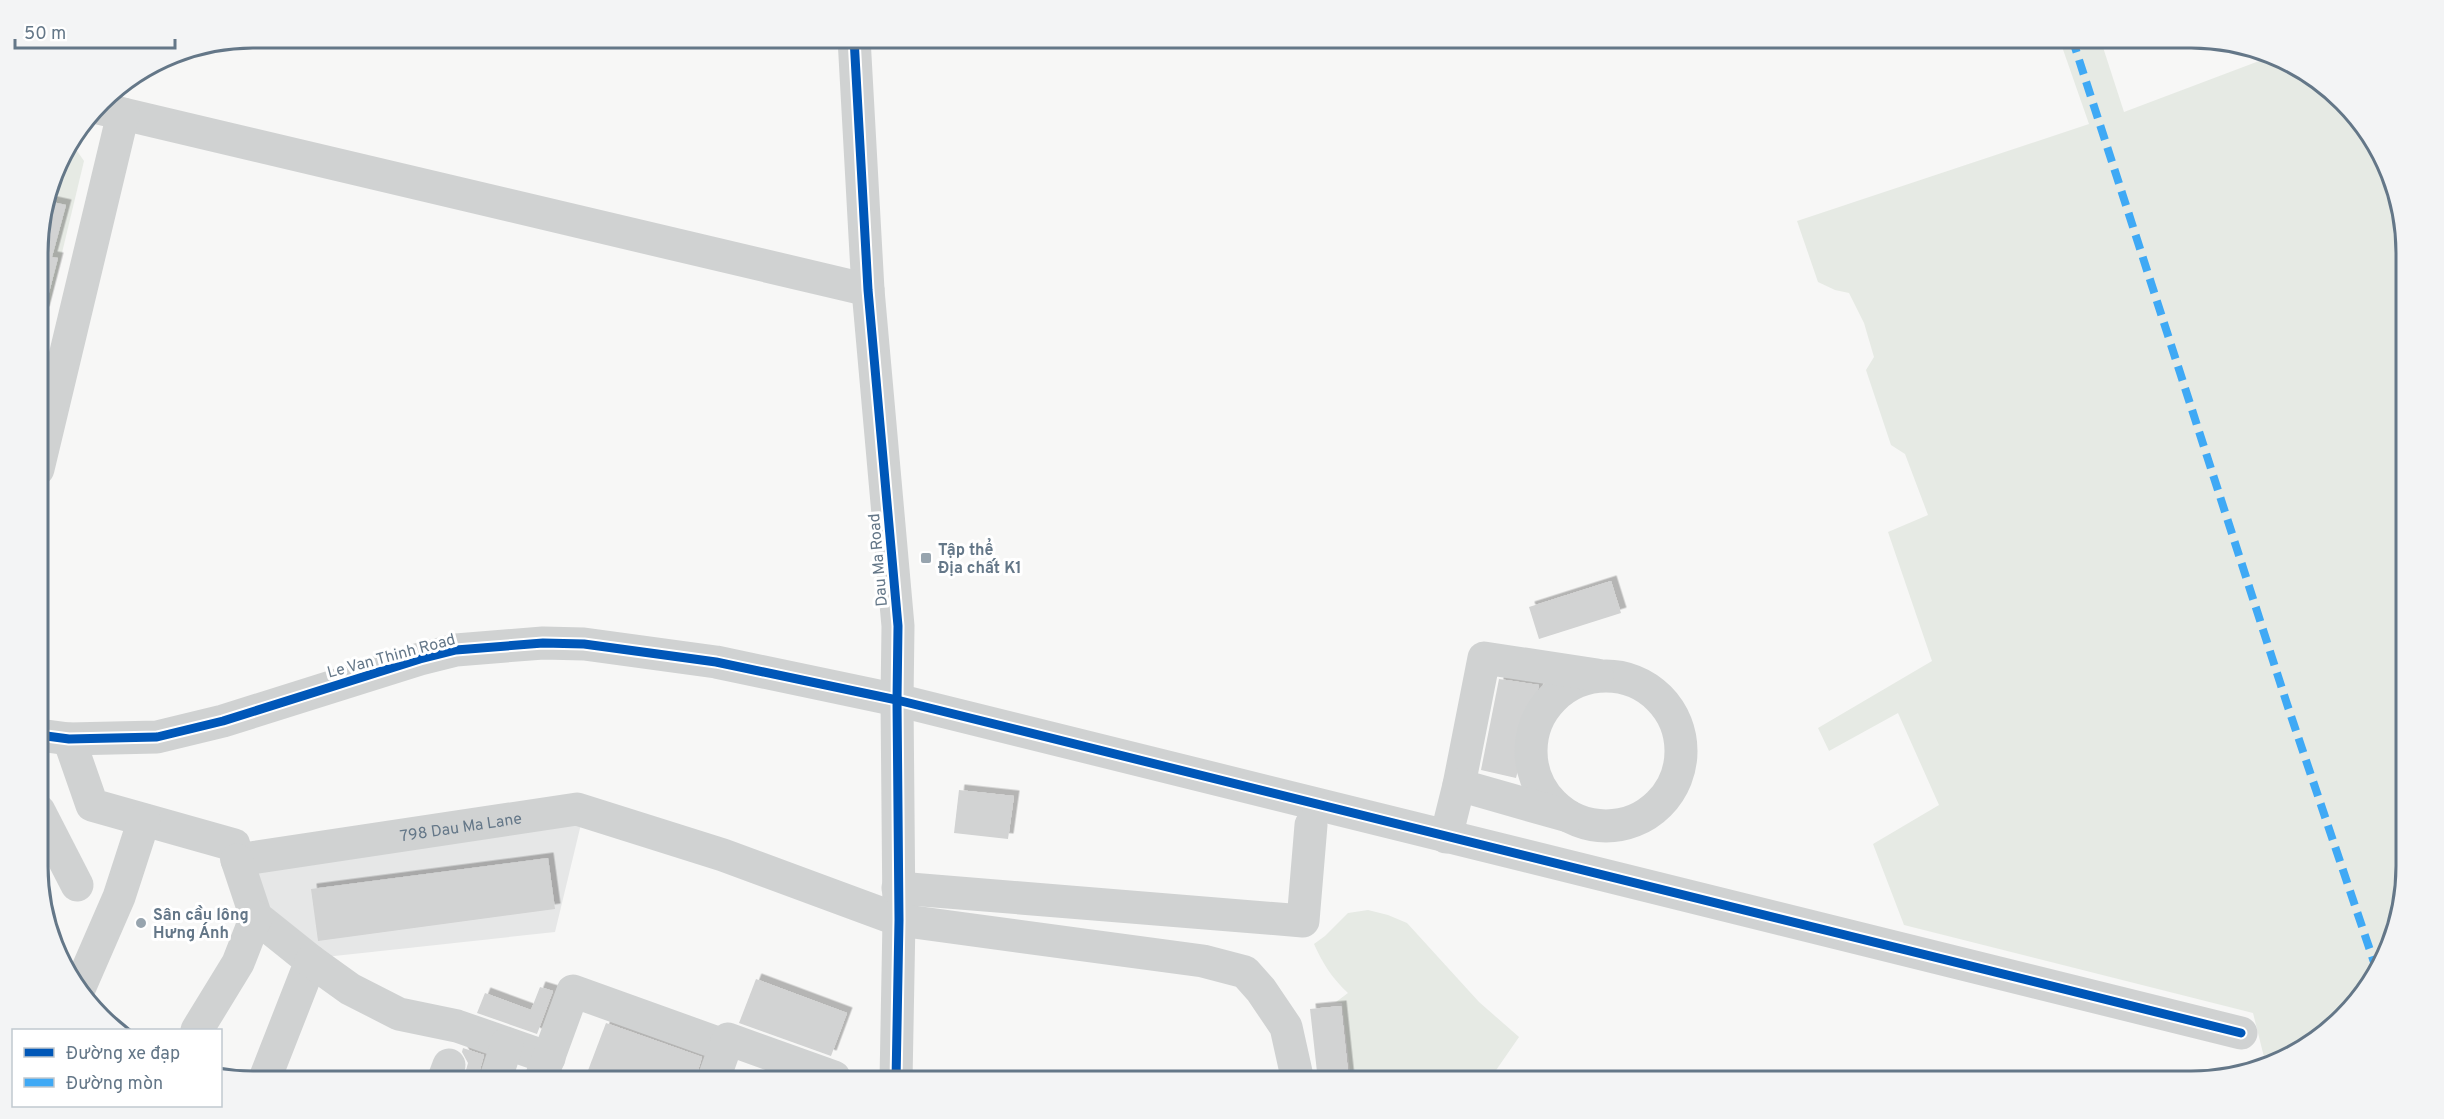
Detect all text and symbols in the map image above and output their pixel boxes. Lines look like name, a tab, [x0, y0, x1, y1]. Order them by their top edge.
scale bar	[15, 12, 176, 50]
text: 50 m	[24, 23, 66, 46]
street label: Dau Ma Road	[865, 512, 893, 607]
place label: Tập thể Địa chất K1	[938, 537, 1022, 579]
marker: Tập thể Địa chất K1	[919, 551, 933, 565]
street label: Le Van Thinh Road	[325, 630, 458, 684]
street label: 798 Dau Ma Lane	[399, 809, 524, 847]
place label: Sân cầu lông Hưng Ánh	[153, 904, 249, 944]
marker: Sân cầu lông Hưng Ánh	[134, 916, 148, 930]
legend	[12, 1029, 222, 1107]
text: Đường xe đạp	[66, 1043, 180, 1066]
text: Đường mòn	[66, 1073, 163, 1096]

